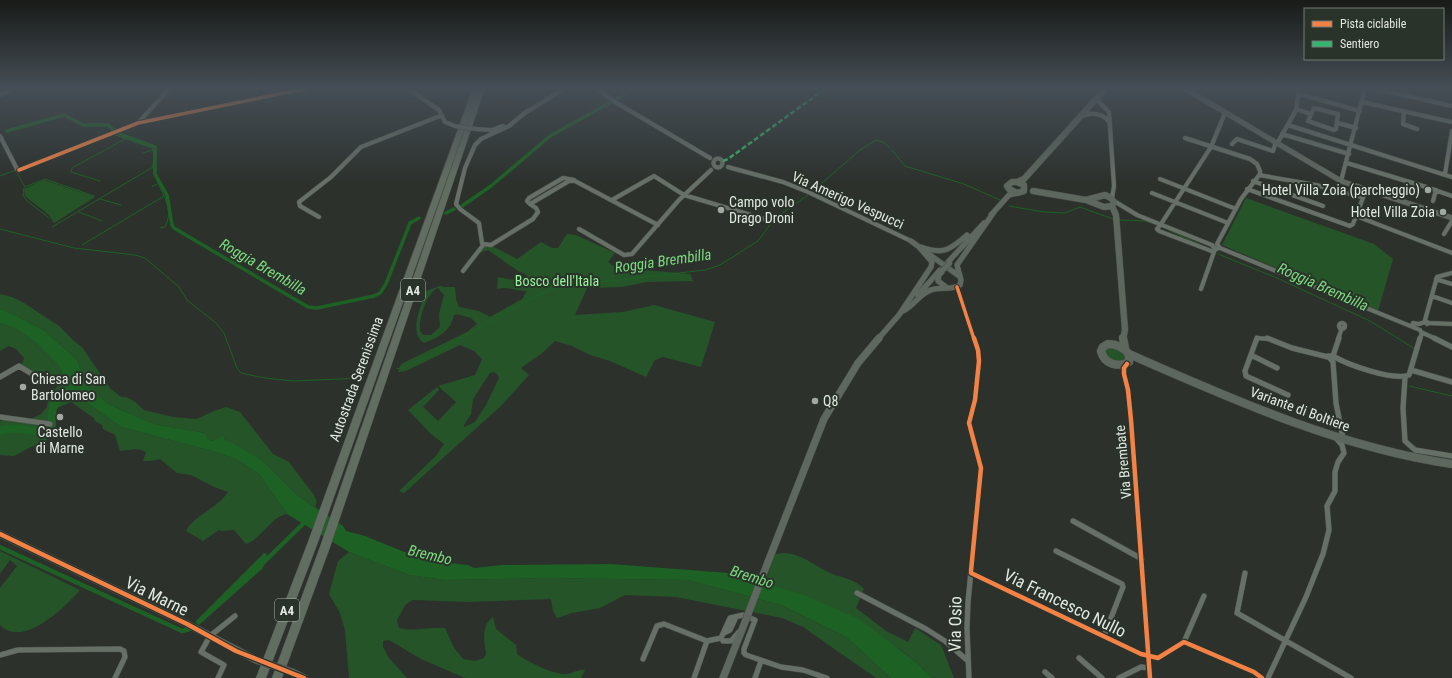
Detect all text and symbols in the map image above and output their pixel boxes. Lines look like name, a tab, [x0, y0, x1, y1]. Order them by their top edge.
legend	[1304, 8, 1444, 60]
text: Pista ciclabile	[1340, 17, 1407, 31]
text: Sentiero	[1340, 37, 1379, 51]
street label: Via Amerigo Vespucci	[789, 168, 907, 232]
place label: Hotel Villa Zoia (parcheggio)	[1262, 182, 1420, 199]
marker: Hotel Villa Zoia (parcheggio)	[1423, 185, 1433, 195]
place label: Campo volo Drago Droni	[729, 194, 794, 226]
place label: Hotel Villa Zoia	[1351, 204, 1435, 220]
marker: Campo volo Drago Droni	[716, 205, 726, 215]
marker: Hotel Villa Zoia	[1438, 207, 1448, 217]
water label: Roggia Brembilla	[216, 235, 310, 299]
water label: Roggia Brembilla	[614, 245, 712, 277]
water label: Roggia Brembilla	[1275, 259, 1371, 315]
park label: Bosco dell'Itala	[515, 273, 599, 289]
road number: A4	[401, 279, 425, 301]
street label: Autostrada Serenissima	[326, 314, 386, 444]
place label: Chiesa di San Bartolomeo	[31, 371, 106, 403]
marker: Chiesa di San Bartolomeo	[18, 382, 28, 392]
street label: Variante di Boltiere	[1248, 384, 1352, 435]
place label: Q8	[823, 393, 838, 409]
marker: Q8	[810, 396, 820, 406]
marker: Castello di Marne	[55, 412, 65, 422]
place label: Castello di Marne	[36, 424, 85, 456]
street label: Via Brembate	[1112, 424, 1134, 500]
water label: Brembo	[406, 541, 454, 569]
water label: Brembo	[728, 562, 776, 592]
street label: Via Francesco Nullo	[1001, 565, 1129, 641]
street label: Via Marne	[122, 572, 192, 620]
street label: Via Osio	[945, 596, 965, 652]
road number: A4	[275, 599, 299, 621]

